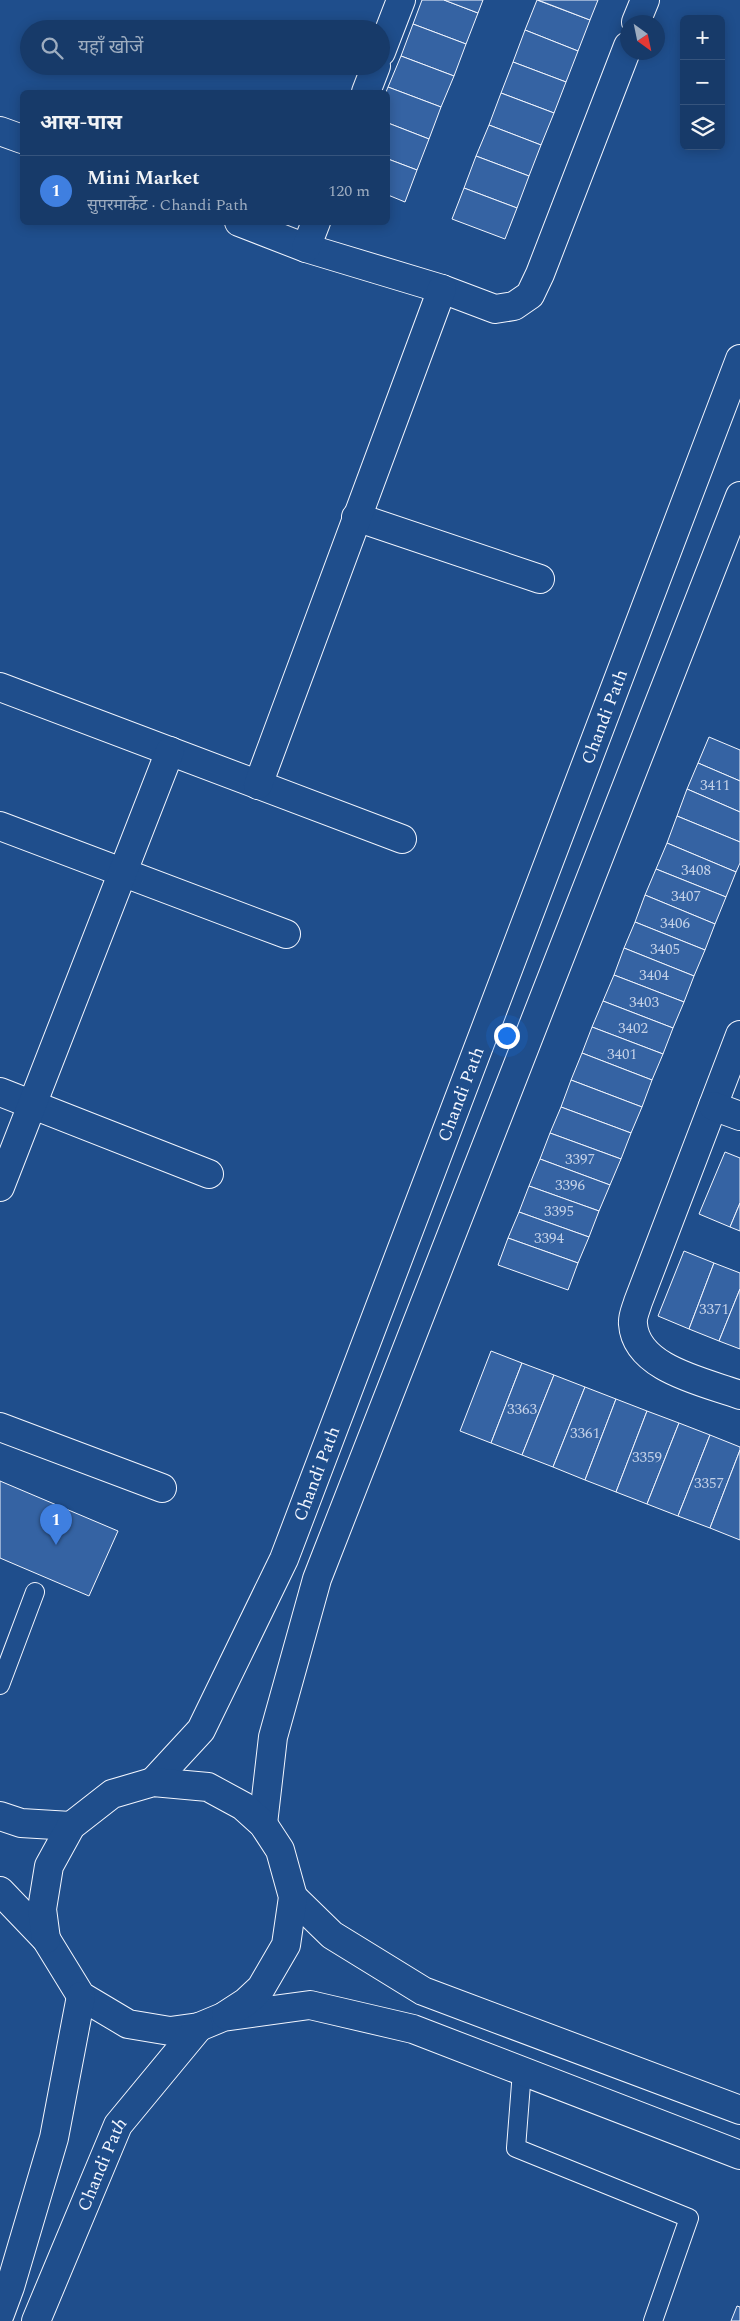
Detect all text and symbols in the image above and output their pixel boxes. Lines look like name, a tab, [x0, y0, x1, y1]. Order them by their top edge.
north arrow	[620, 15, 665, 60]
map controls	[680, 15, 725, 150]
button: +	[680, 15, 725, 60]
search box	[20, 20, 390, 75]
text: यहाँ खोजें	[78, 33, 143, 62]
icon: search	[38, 34, 66, 62]
button: −	[680, 60, 725, 105]
button: layers	[680, 105, 725, 150]
text: आस-पास	[40, 107, 122, 139]
text: Mini Market	[87, 164, 200, 193]
text: 1	[52, 179, 60, 203]
text: 120 m	[328, 179, 370, 203]
text: सुपरमार्केट · Chandi Path	[87, 193, 248, 217]
street label: Chandi Path	[574, 665, 634, 768]
house number: 3411	[700, 774, 730, 797]
house number: 3408	[681, 859, 711, 882]
house number: 3407	[671, 885, 701, 908]
house number: 3406	[660, 912, 690, 935]
house number: 3405	[650, 938, 680, 961]
house number: 3404	[639, 964, 669, 987]
house number: 3403	[629, 991, 659, 1014]
house number: 3402	[618, 1017, 648, 1040]
your location	[494, 1023, 520, 1049]
street label: Chandi Path	[430, 1043, 491, 1146]
house number: 3401	[607, 1043, 637, 1066]
house number: 3397	[565, 1148, 595, 1171]
house number: 3396	[555, 1174, 585, 1197]
house number: 3395	[544, 1200, 574, 1223]
house number: 3394	[534, 1227, 564, 1250]
house number: 3371	[699, 1298, 729, 1321]
house number: 3363	[507, 1398, 537, 1421]
street label: Chandi Path	[286, 1422, 347, 1525]
house number: 3361	[570, 1422, 600, 1445]
house number: 3359	[632, 1446, 662, 1469]
house number: 3357	[694, 1472, 724, 1495]
pin: 1	[40, 1504, 72, 1545]
street label: Chandi Path	[70, 2111, 133, 2215]

